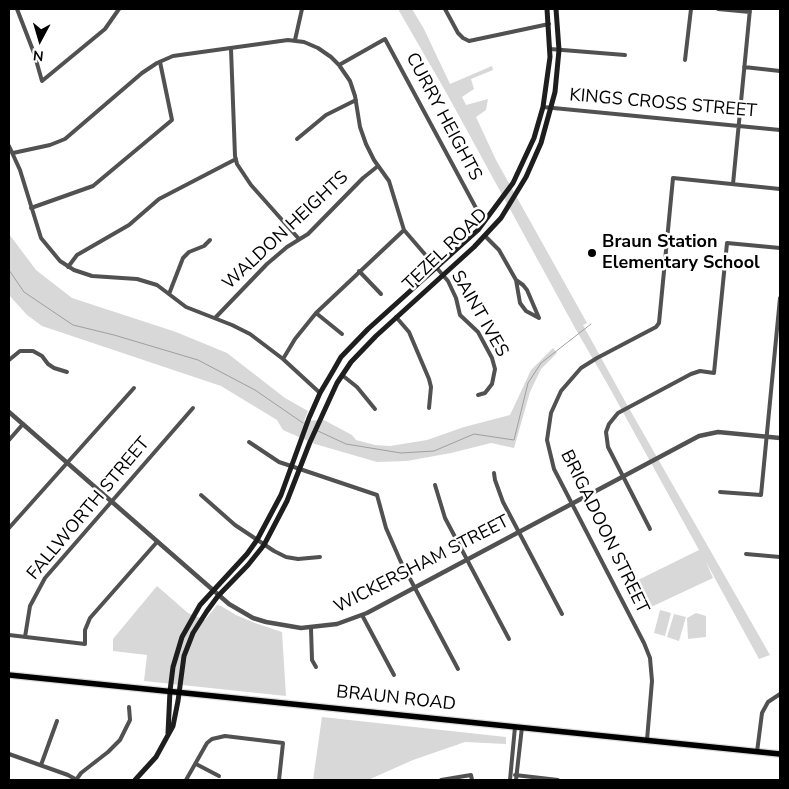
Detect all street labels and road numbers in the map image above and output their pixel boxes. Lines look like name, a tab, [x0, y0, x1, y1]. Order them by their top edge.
street label: CURRY HEIGHTS	[400, 49, 486, 185]
street label: KINGS CROSS STREET	[568, 85, 758, 123]
street label: WALDON HEIGHTS	[219, 167, 353, 295]
street label: TEZEL ROAD	[399, 204, 493, 296]
street label: SAINT IVES	[446, 267, 512, 361]
street label: FALLWORTH STREET	[23, 433, 155, 585]
street label: BRIGADOON STREET	[555, 447, 653, 617]
street label: WICKERSHAM STREET	[331, 511, 513, 619]
street label: BRAUN ROAD	[335, 682, 457, 716]

